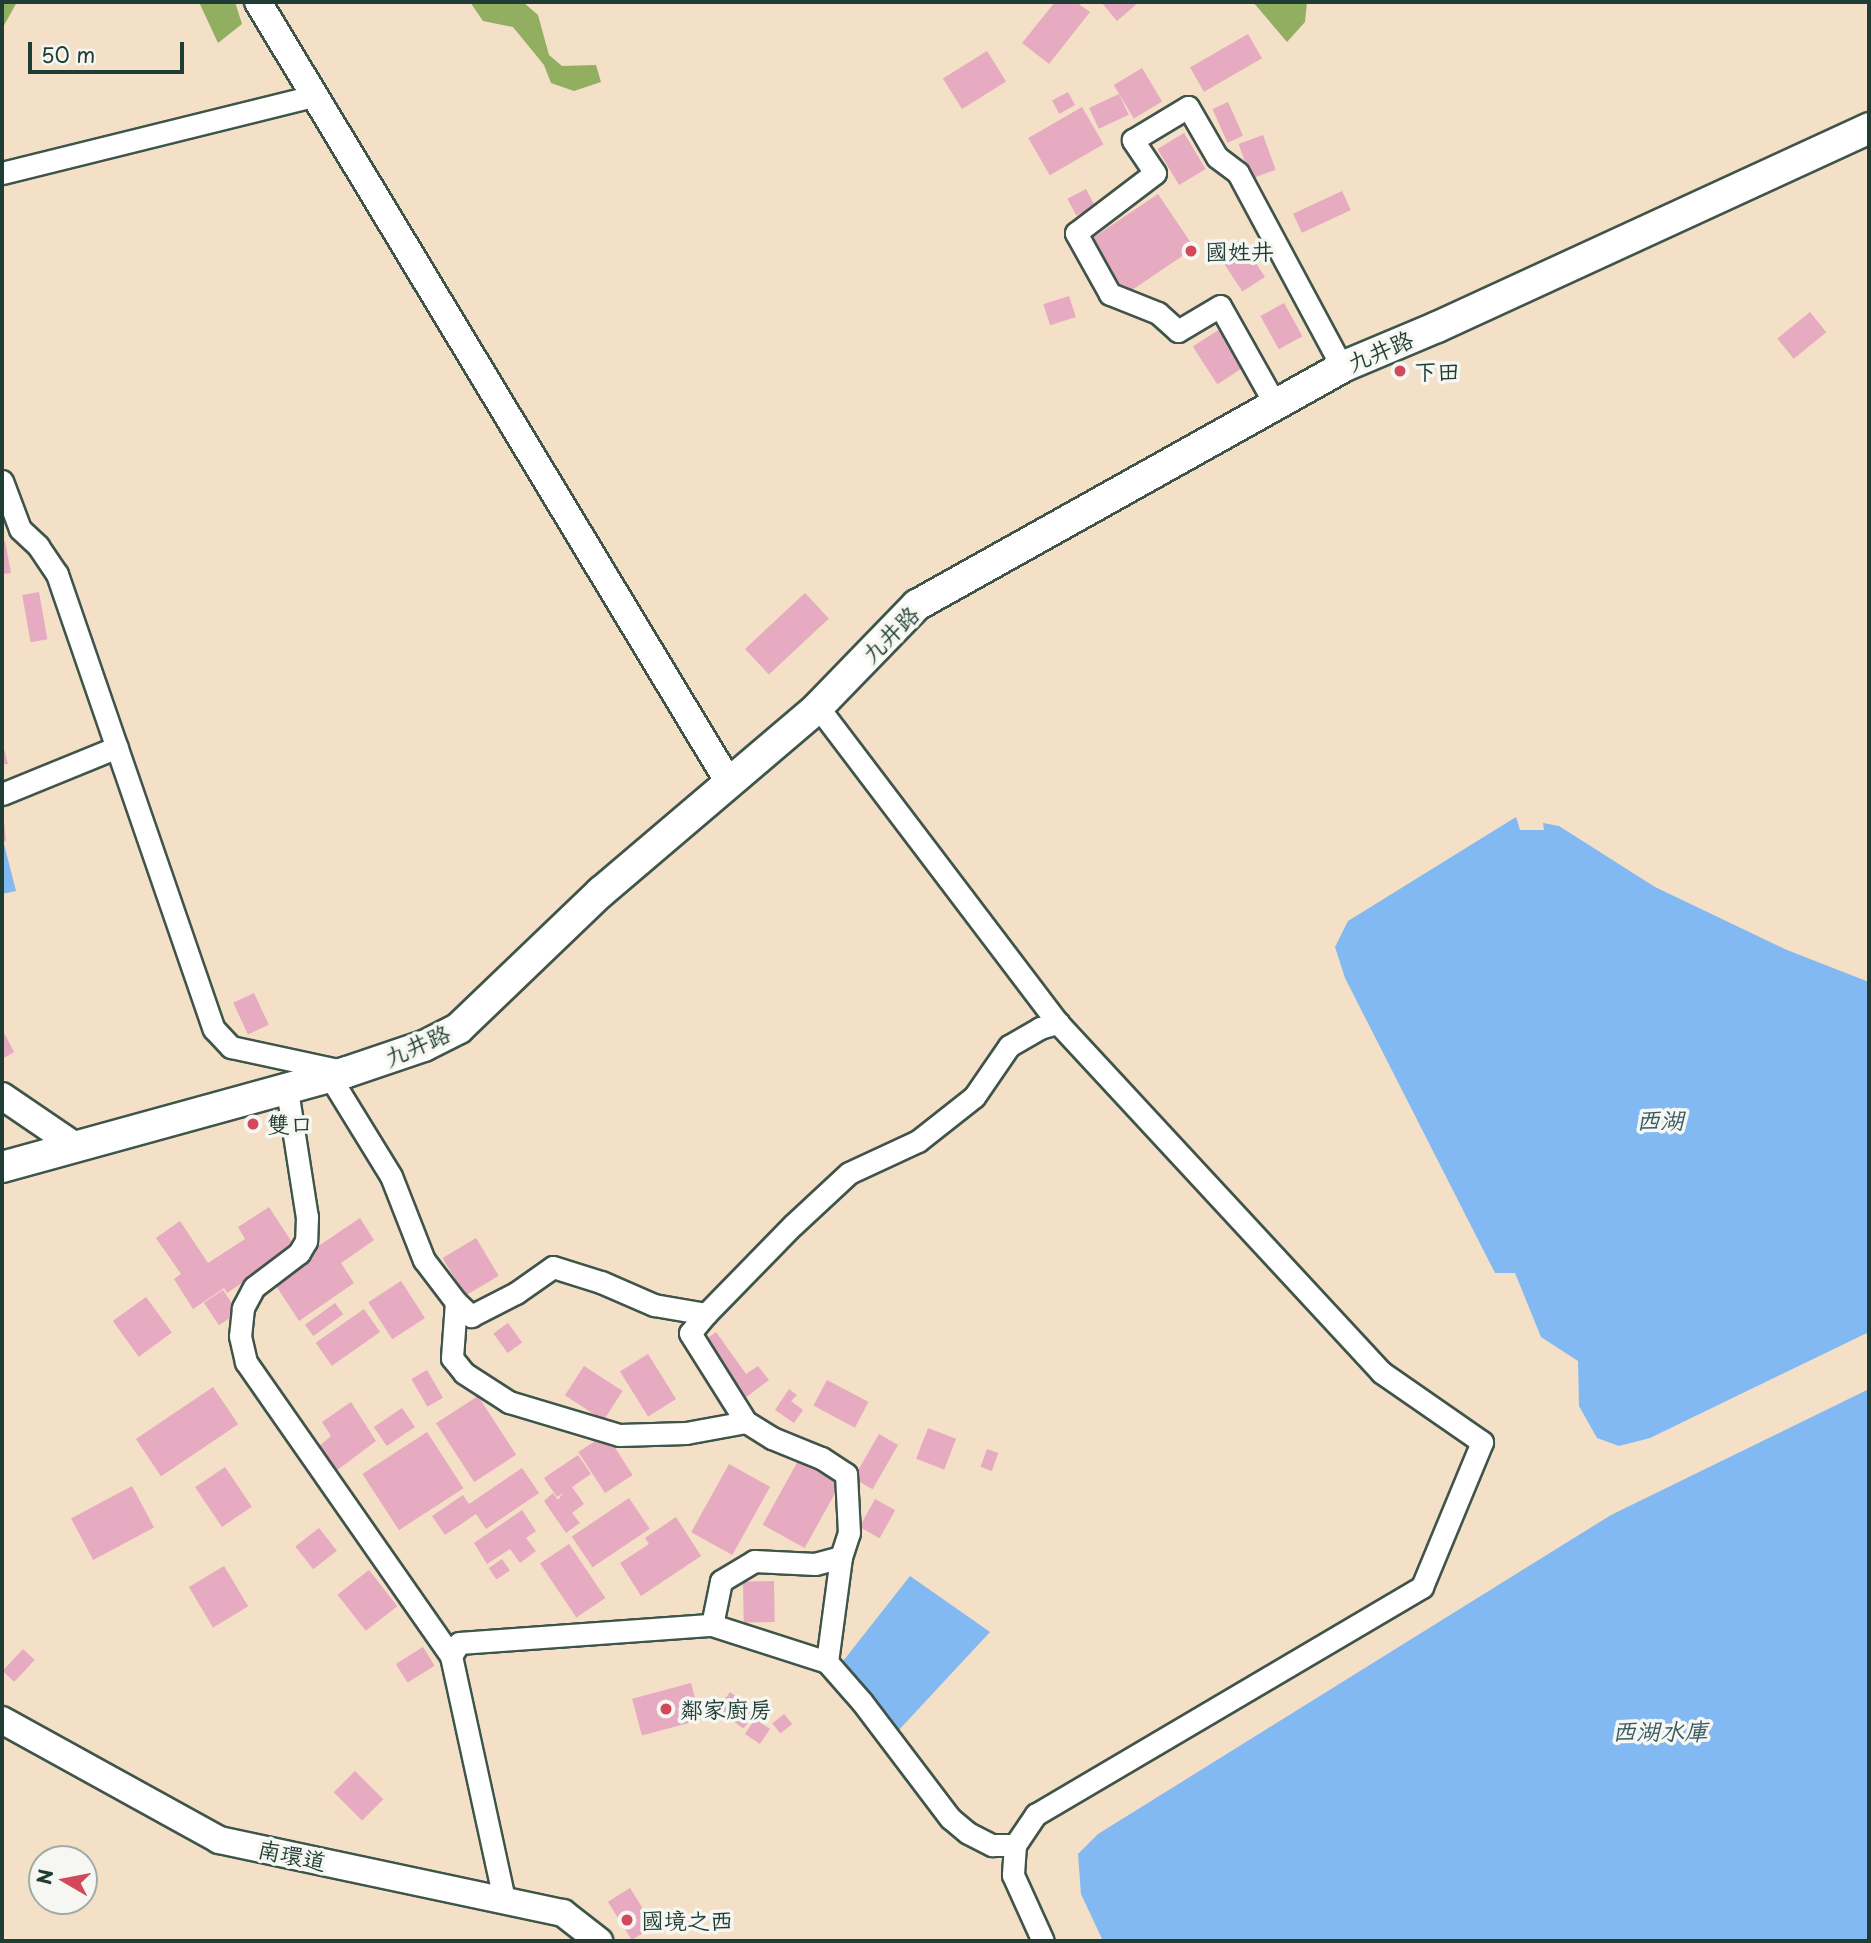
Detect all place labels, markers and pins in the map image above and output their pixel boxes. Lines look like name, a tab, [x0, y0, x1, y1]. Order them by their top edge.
place label: 國姓井	[1205, 237, 1274, 265]
marker: 國姓井	[1183, 243, 1199, 259]
place label: 下田	[1414, 357, 1460, 385]
marker: 下田	[1392, 363, 1408, 379]
place label: 雙口	[267, 1110, 313, 1138]
marker: 雙口	[245, 1116, 261, 1132]
place label: 鄰家廚房	[680, 1695, 772, 1723]
marker: 鄰家廚房	[658, 1701, 674, 1717]
place label: 國境之西	[641, 1906, 733, 1934]
marker: 國境之西	[619, 1912, 635, 1928]

